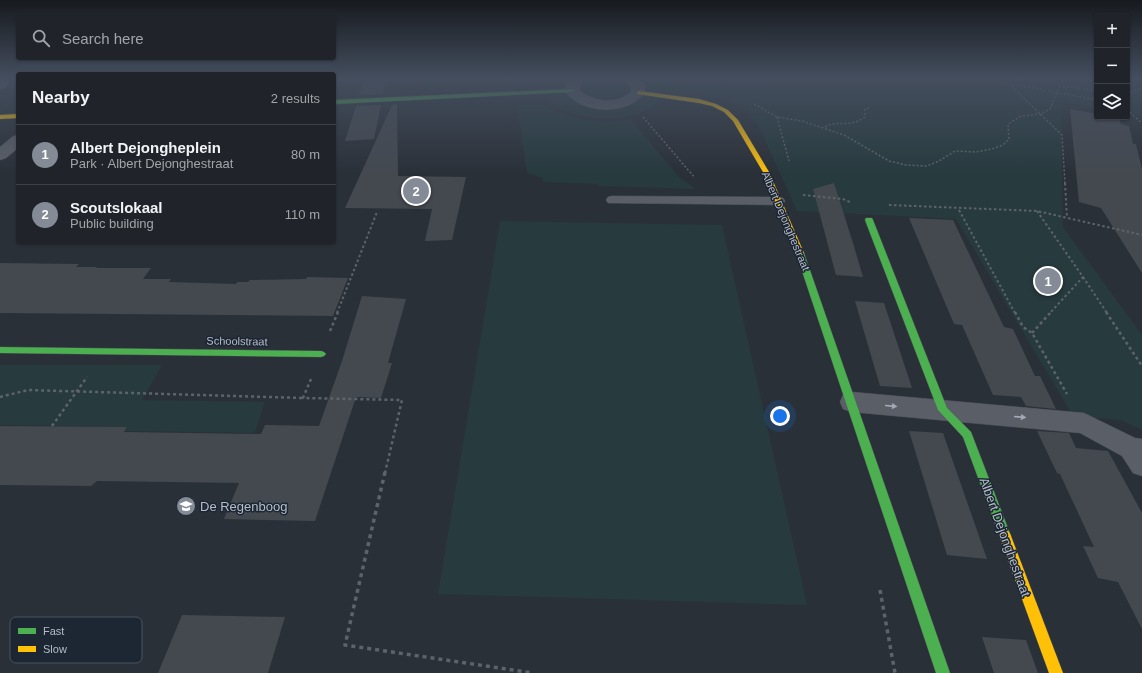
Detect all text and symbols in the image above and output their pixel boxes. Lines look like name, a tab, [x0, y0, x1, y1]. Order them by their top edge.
map controls	[1094, 12, 1130, 120]
button: +	[1094, 12, 1130, 48]
search box	[16, 16, 336, 60]
icon: search	[30, 27, 52, 49]
text: Search here	[62, 30, 144, 47]
button: −	[1094, 48, 1130, 84]
button: layers	[1094, 84, 1130, 120]
text: Nearby	[32, 88, 90, 107]
text: 2 results	[271, 91, 320, 106]
text: Albert Dejongheplein	[70, 139, 221, 156]
text: 1	[41, 147, 49, 162]
text: 80 m	[291, 147, 320, 162]
text: Park · Albert Dejonghestraat	[70, 156, 233, 171]
street label: Albert Dejonghestraat	[760, 170, 812, 272]
pin: 2	[403, 176, 429, 206]
text: Scoutslokaal	[70, 199, 163, 216]
text: 2	[41, 207, 49, 222]
text: 110 m	[285, 207, 320, 222]
text: Public building	[70, 216, 154, 231]
pin: 1	[1035, 266, 1061, 296]
street label: Schoolstraat	[206, 334, 268, 348]
one-way arrow	[885, 402, 897, 409]
your location	[770, 406, 790, 426]
one-way arrow	[1014, 413, 1026, 420]
street label: Albert Dejonghestraat	[976, 475, 1034, 599]
school or university icon: De Regenboog	[175, 495, 197, 517]
place label: De Regenboog	[200, 499, 287, 514]
legend	[10, 617, 142, 663]
text: Fast	[43, 625, 64, 637]
text: Slow	[43, 643, 67, 655]

